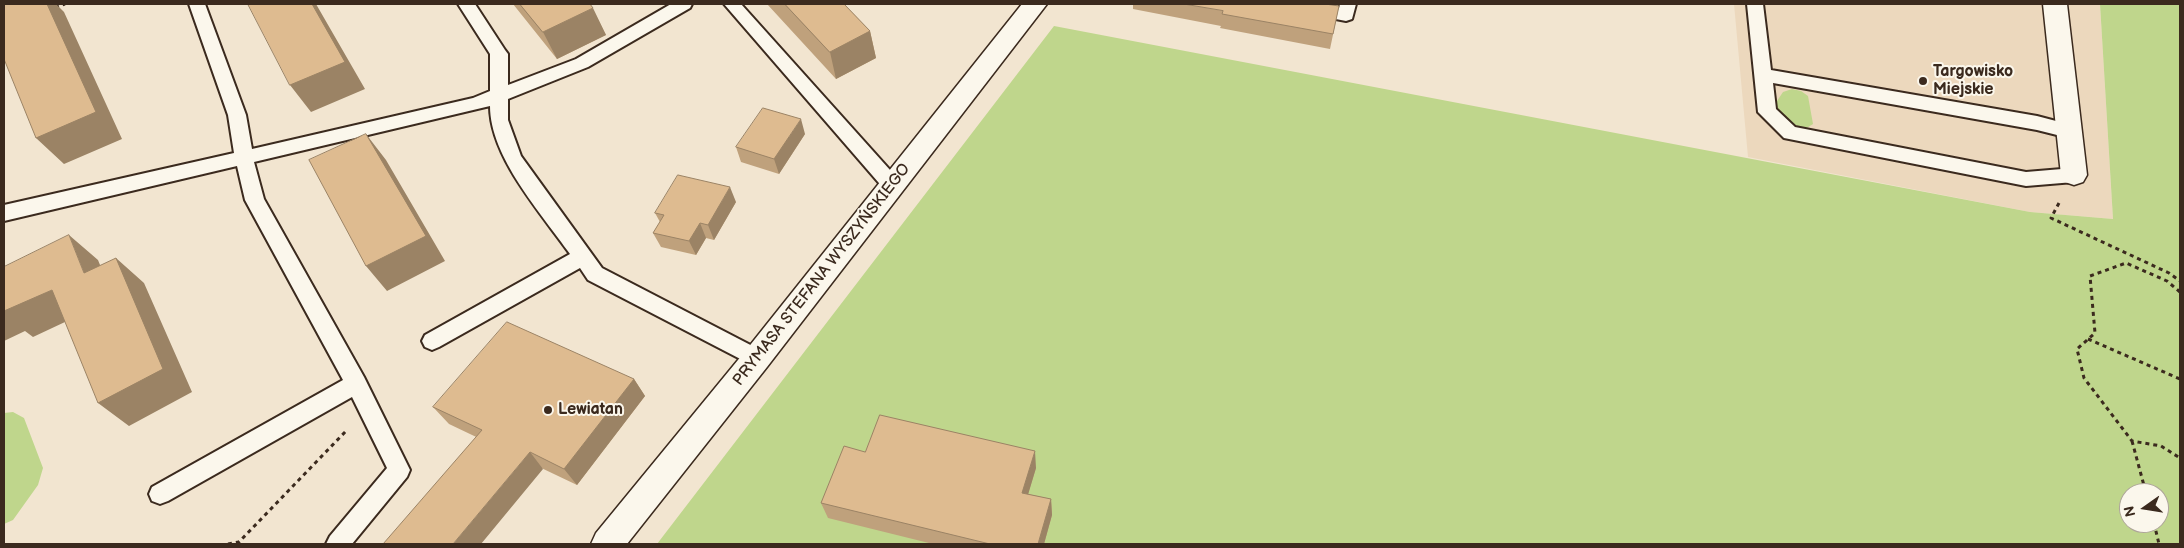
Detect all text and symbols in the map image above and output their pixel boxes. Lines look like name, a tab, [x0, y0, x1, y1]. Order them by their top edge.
place label: Targowisko Miejskie	[1933, 62, 2013, 100]
marker: Targowisko Miejskie	[1917, 75, 1929, 87]
street label: PRYMASA STEFANA WYSZYŃSKIEGO	[729, 160, 915, 390]
place label: Lewiatan	[558, 400, 623, 420]
marker: Lewiatan	[542, 404, 554, 416]
north arrow	[2119, 483, 2169, 533]
text: N	[2120, 504, 2139, 518]

